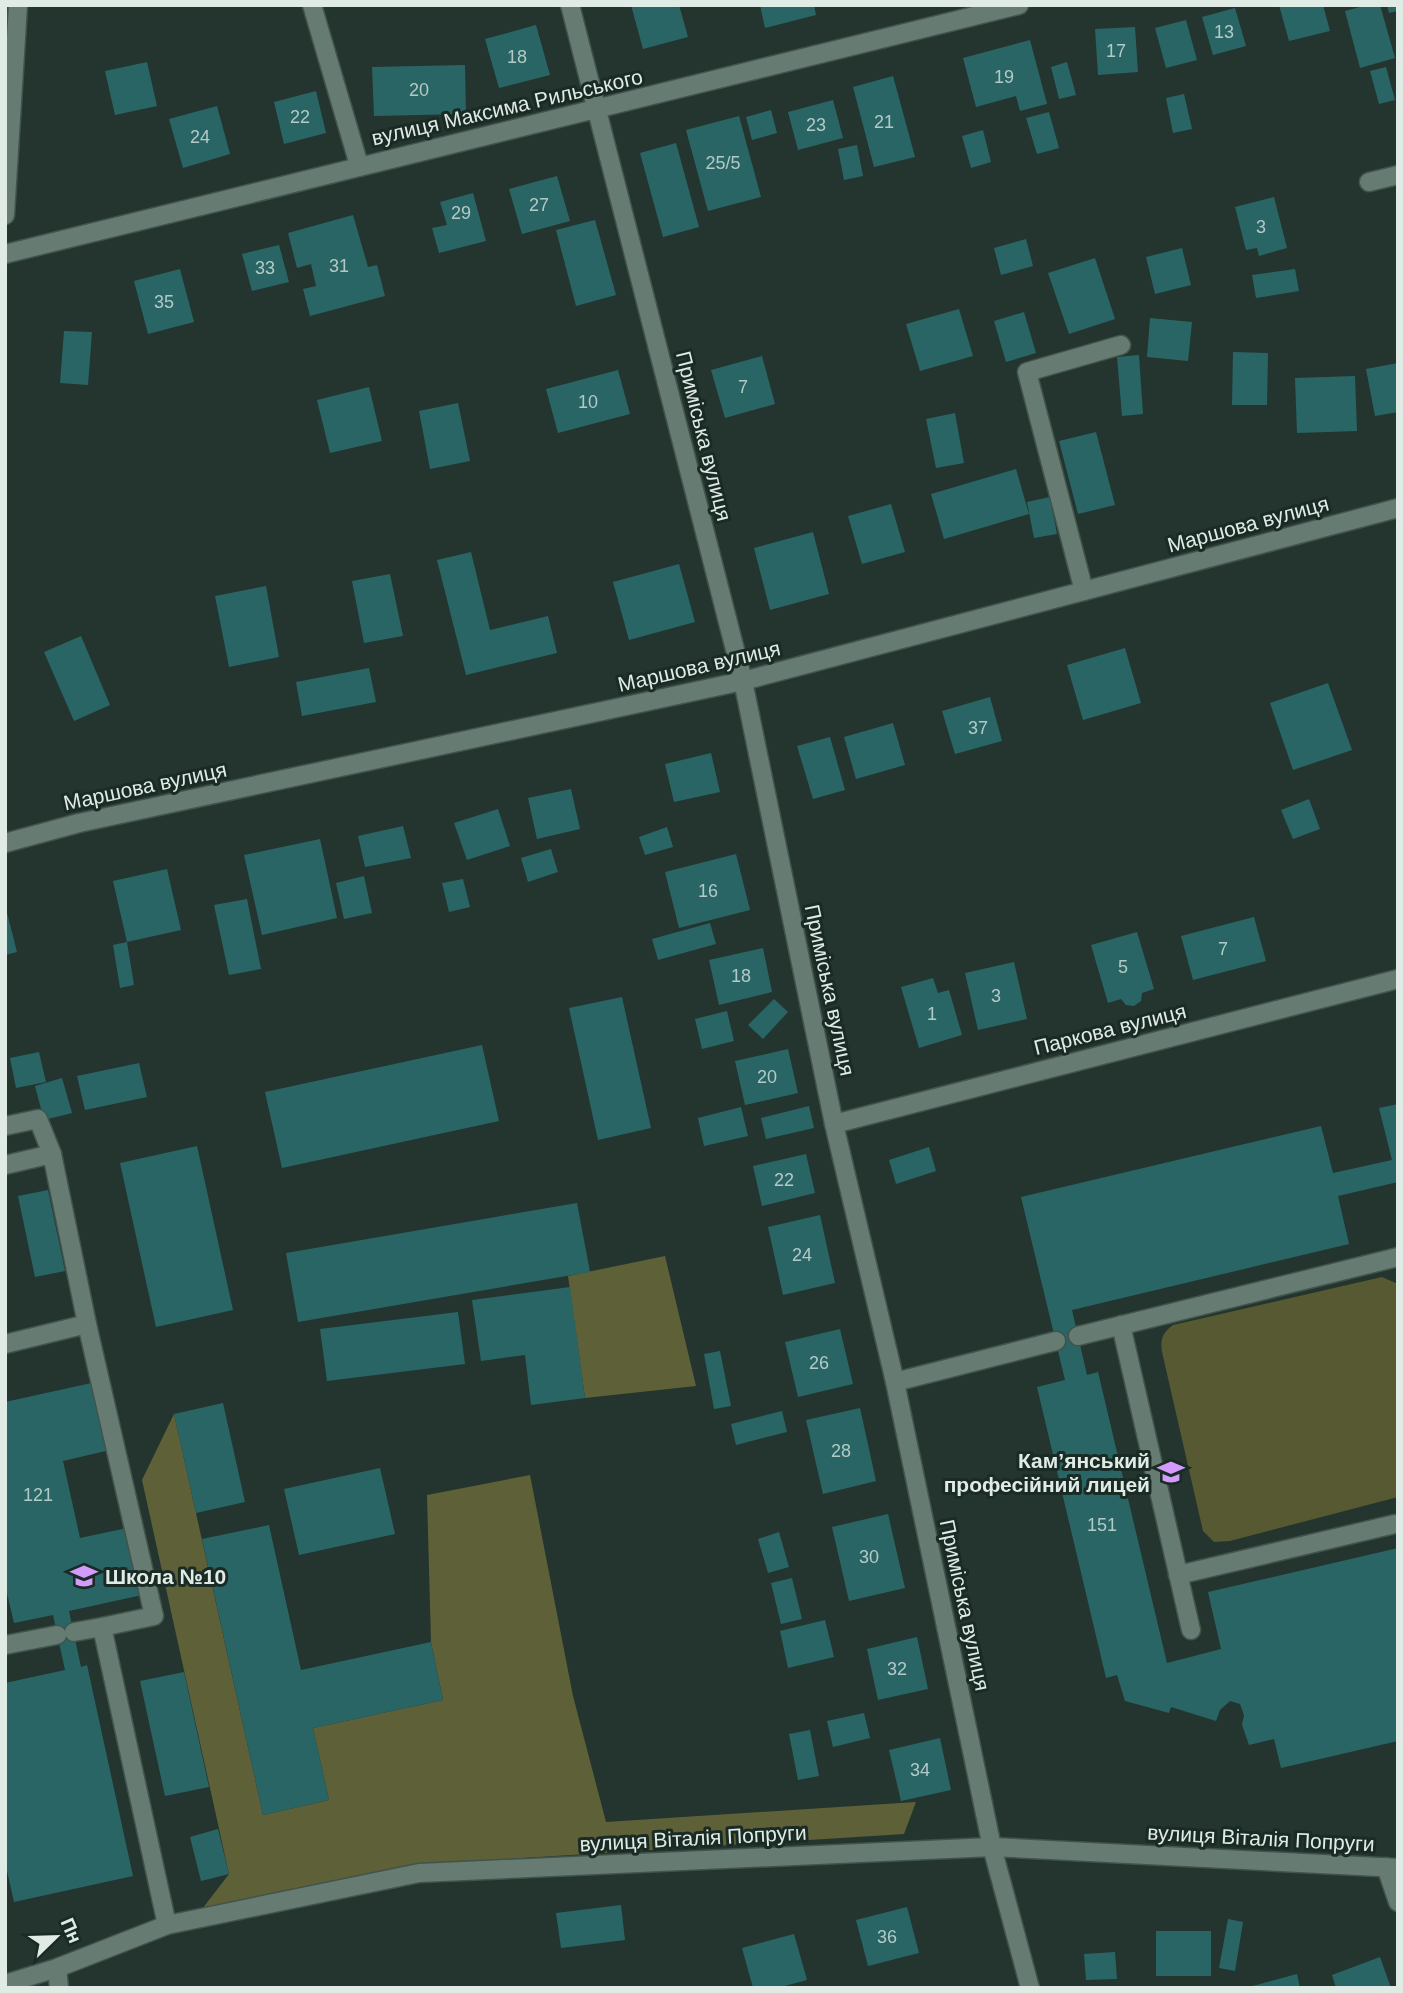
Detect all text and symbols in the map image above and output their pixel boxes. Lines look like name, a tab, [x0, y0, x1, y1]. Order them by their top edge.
house number: 13	[1214, 22, 1234, 42]
house number: 17	[1106, 41, 1126, 61]
house number: 18	[507, 47, 527, 67]
street label: вулиця Максима Рильського	[369, 65, 645, 149]
house number: 19	[994, 67, 1014, 87]
house number: 20	[409, 80, 429, 100]
house number: 22	[290, 107, 310, 127]
house number: 21	[874, 112, 894, 132]
house number: 23	[806, 115, 826, 135]
house number: 24	[190, 127, 210, 147]
house number: 25/5	[705, 153, 741, 173]
house number: 27	[529, 195, 549, 215]
house number: 29	[451, 203, 471, 223]
house number: 3	[1256, 217, 1266, 237]
house number: 31	[329, 256, 349, 276]
house number: 33	[255, 258, 275, 278]
house number: 35	[154, 292, 174, 312]
street label: Приміська вулиця	[672, 349, 736, 523]
house number: 7	[738, 377, 748, 397]
house number: 10	[578, 392, 598, 412]
street label: Маршова вулиця	[1165, 491, 1331, 557]
street label: Маршова вулиця	[615, 636, 783, 696]
house number: 37	[968, 718, 988, 738]
street label: Маршова вулиця	[61, 757, 229, 815]
house number: 16	[698, 881, 718, 901]
street label: Приміська вулиця	[801, 902, 859, 1078]
house number: 7	[1218, 939, 1228, 959]
house number: 5	[1118, 957, 1128, 977]
house number: 18	[731, 966, 751, 986]
house number: 3	[991, 986, 1001, 1006]
street label: Паркова вулиця	[1031, 999, 1189, 1059]
house number: 1	[927, 1004, 937, 1024]
house number: 20	[757, 1067, 777, 1087]
house number: 22	[774, 1170, 794, 1190]
house number: 24	[792, 1245, 812, 1265]
house number: 26	[809, 1353, 829, 1373]
house number: 28	[831, 1441, 851, 1461]
place label: Кам’янський професійний лицей	[944, 1449, 1150, 1496]
school or university icon: Кам’янський професійний лицей	[1156, 1457, 1186, 1487]
house number: 121	[23, 1485, 53, 1505]
house number: 151	[1087, 1515, 1117, 1535]
street label: Приміська вулиця	[936, 1517, 994, 1693]
house number: 30	[859, 1547, 879, 1567]
school or university icon: Школа №10	[69, 1561, 99, 1591]
place label: Школа №10	[105, 1565, 226, 1588]
house number: 32	[887, 1659, 907, 1679]
house number: 34	[910, 1760, 930, 1780]
street label: вулиця Віталія Попруги	[579, 1821, 807, 1855]
street label: вулиця Віталія Попруги	[1147, 1821, 1375, 1855]
north arrow	[21, 1902, 91, 1972]
text: Пн	[57, 1915, 86, 1946]
house number: 36	[877, 1927, 897, 1947]

